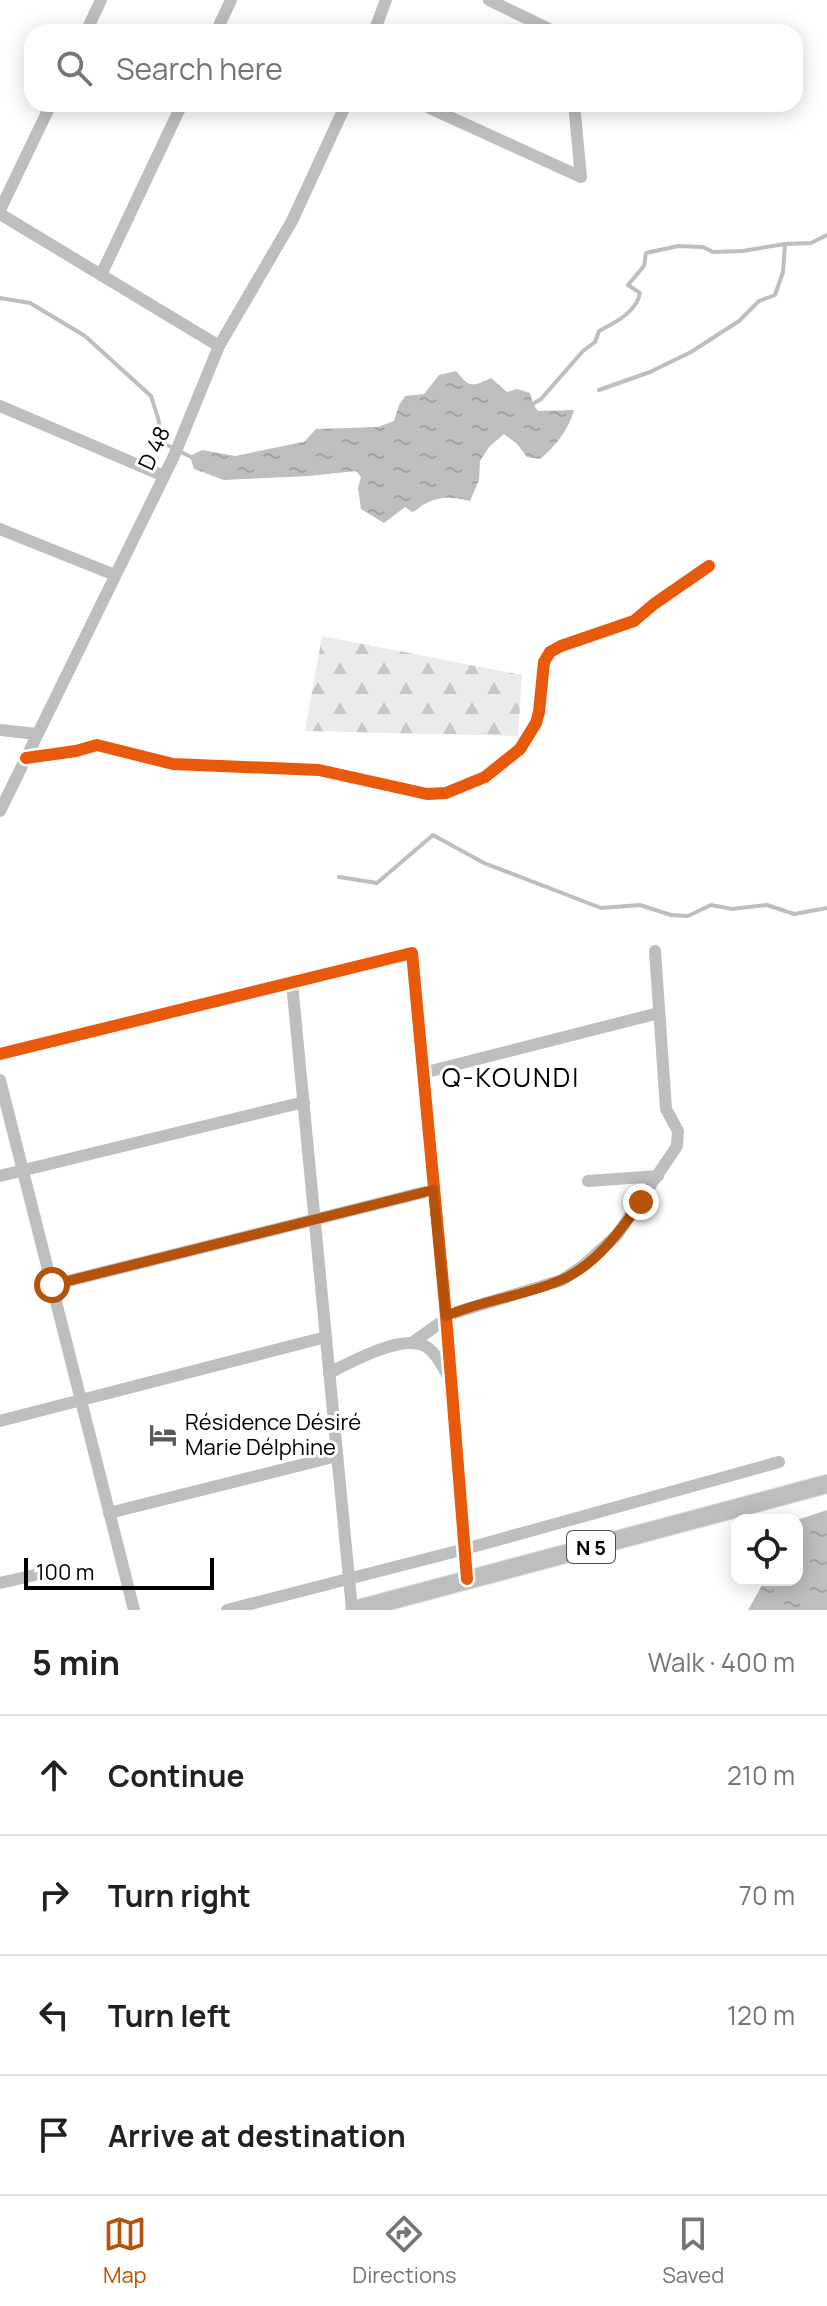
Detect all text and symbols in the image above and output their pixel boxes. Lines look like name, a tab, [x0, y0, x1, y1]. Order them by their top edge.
search box	[24, 24, 803, 112]
icon: search	[52, 46, 96, 90]
text: Search here	[116, 48, 283, 89]
street label: D 48	[131, 421, 177, 475]
district label: Q-KOUNDI	[442, 1059, 580, 1095]
route end	[623, 1184, 659, 1220]
route start	[34, 1267, 70, 1303]
place label: Résidence Désiré Marie Délphine	[185, 1407, 361, 1462]
hotel icon: Résidence Désiré Marie Délphine	[148, 1420, 178, 1450]
map controls	[731, 1514, 803, 1586]
button: locate	[731, 1514, 803, 1586]
road number: N 5	[567, 1531, 615, 1563]
scale bar	[24, 1554, 214, 1590]
text: 100 m	[36, 1557, 94, 1587]
text: 5 min	[32, 1639, 120, 1685]
text: Walk · 400 m	[648, 1644, 795, 1680]
icon: ahead	[32, 1753, 76, 1797]
text: Continue	[108, 1755, 244, 1796]
text: 210 m	[727, 1757, 795, 1793]
icon: right	[32, 1873, 76, 1917]
text: Turn right	[108, 1875, 251, 1916]
text: 70 m	[739, 1877, 795, 1913]
icon: left	[32, 1993, 76, 2037]
text: Turn left	[108, 1995, 231, 2036]
text: 120 m	[727, 1997, 795, 2033]
icon: arrive	[32, 2113, 76, 2157]
text: Arrive at destination	[108, 2115, 406, 2156]
tab: Map	[103, 2212, 147, 2290]
tab: Directions	[352, 2212, 457, 2290]
tab: Saved	[662, 2212, 724, 2290]

